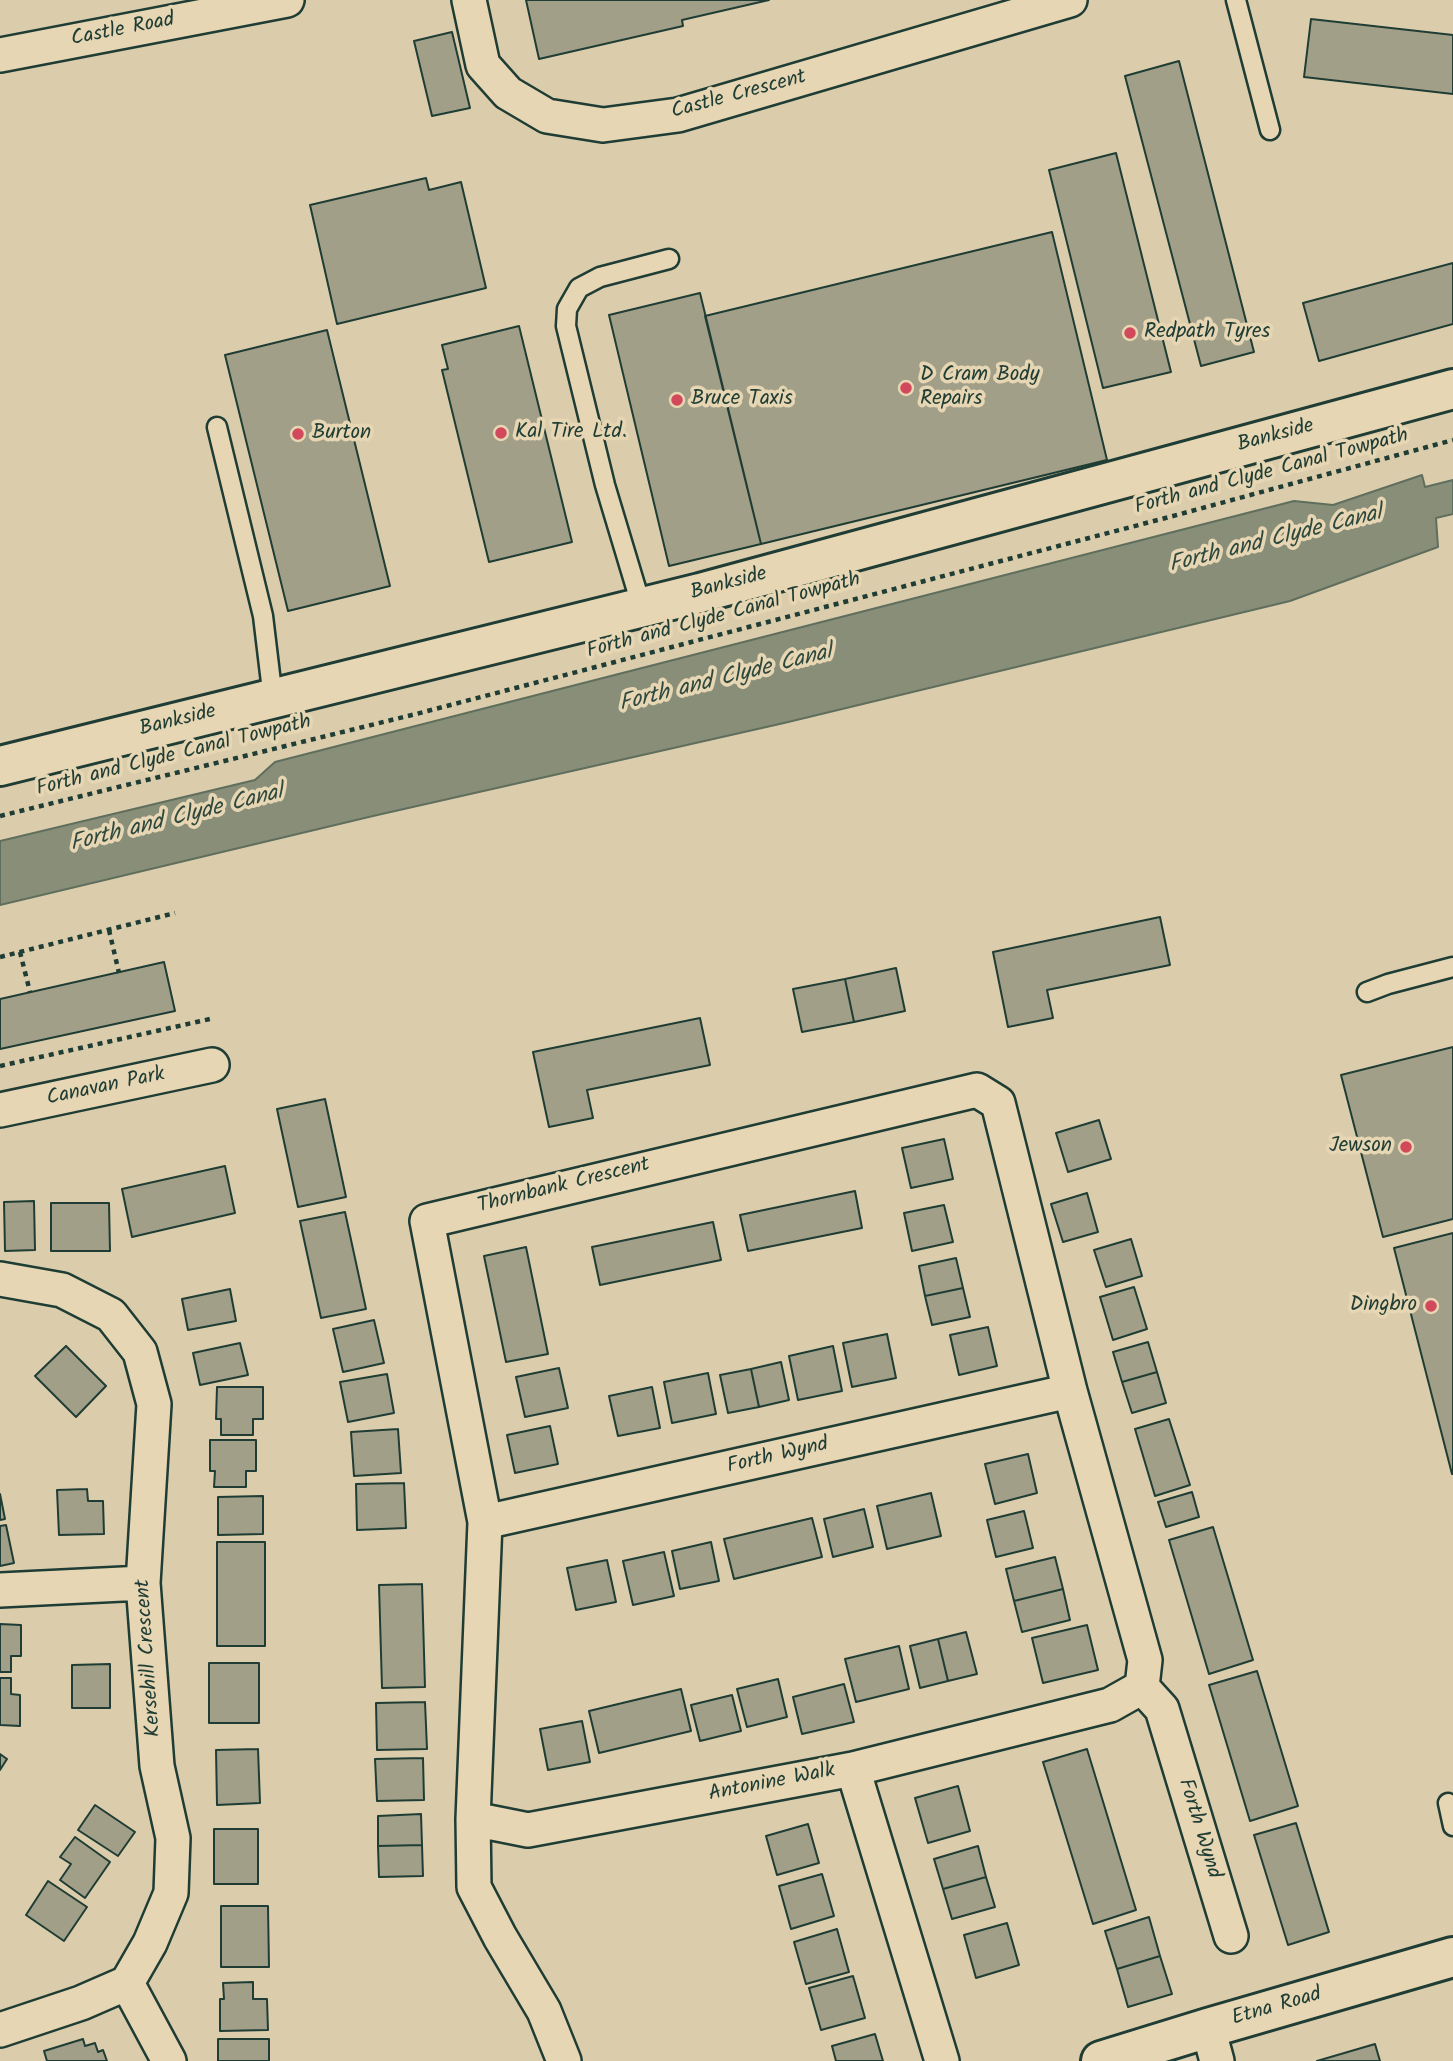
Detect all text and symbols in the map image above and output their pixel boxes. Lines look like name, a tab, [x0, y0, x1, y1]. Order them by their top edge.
street label: Castle Road	[69, 9, 177, 53]
street label: Castle Crescent	[669, 66, 809, 126]
place label: Redpath Tyres	[1144, 320, 1270, 346]
marker: Redpath Tyres	[1122, 325, 1138, 341]
place label: D Cram Body Repairs	[920, 363, 1040, 413]
marker: D Cram Body Repairs	[898, 380, 914, 396]
place label: Bruce Taxis	[691, 387, 793, 413]
marker: Bruce Taxis	[669, 392, 685, 408]
street label: Bankside	[1235, 415, 1317, 459]
place label: Kal Tire Ltd.	[515, 420, 627, 446]
place label: Burton	[312, 421, 371, 447]
street label: Forth and Clyde Canal Towpath	[1132, 424, 1412, 522]
marker: Kal Tire Ltd.	[493, 425, 509, 441]
marker: Burton	[290, 426, 306, 442]
water label: Forth and Clyde Canal	[1167, 501, 1385, 581]
street label: Bankside	[688, 563, 770, 607]
street label: Forth and Clyde Canal Towpath	[584, 568, 864, 666]
water label: Forth and Clyde Canal	[617, 640, 835, 720]
street label: Bankside	[137, 700, 219, 744]
street label: Forth and Clyde Canal Towpath	[34, 711, 314, 803]
water label: Forth and Clyde Canal	[68, 780, 286, 860]
street label: Canavan Park	[45, 1063, 167, 1113]
place label: Jewson	[1329, 1134, 1392, 1160]
marker: Jewson	[1398, 1139, 1414, 1155]
street label: Thornbank Crescent	[475, 1153, 653, 1221]
place label: Dingbro	[1350, 1293, 1417, 1319]
marker: Dingbro	[1423, 1298, 1439, 1314]
street label: Forth Wynd	[725, 1433, 831, 1481]
street label: Kersehill Crescent	[132, 1578, 168, 1738]
street label: Antonine Walk	[707, 1759, 837, 1809]
street label: Forth Wynd	[1171, 1776, 1225, 1882]
street label: Etna Road	[1229, 1983, 1325, 2033]

